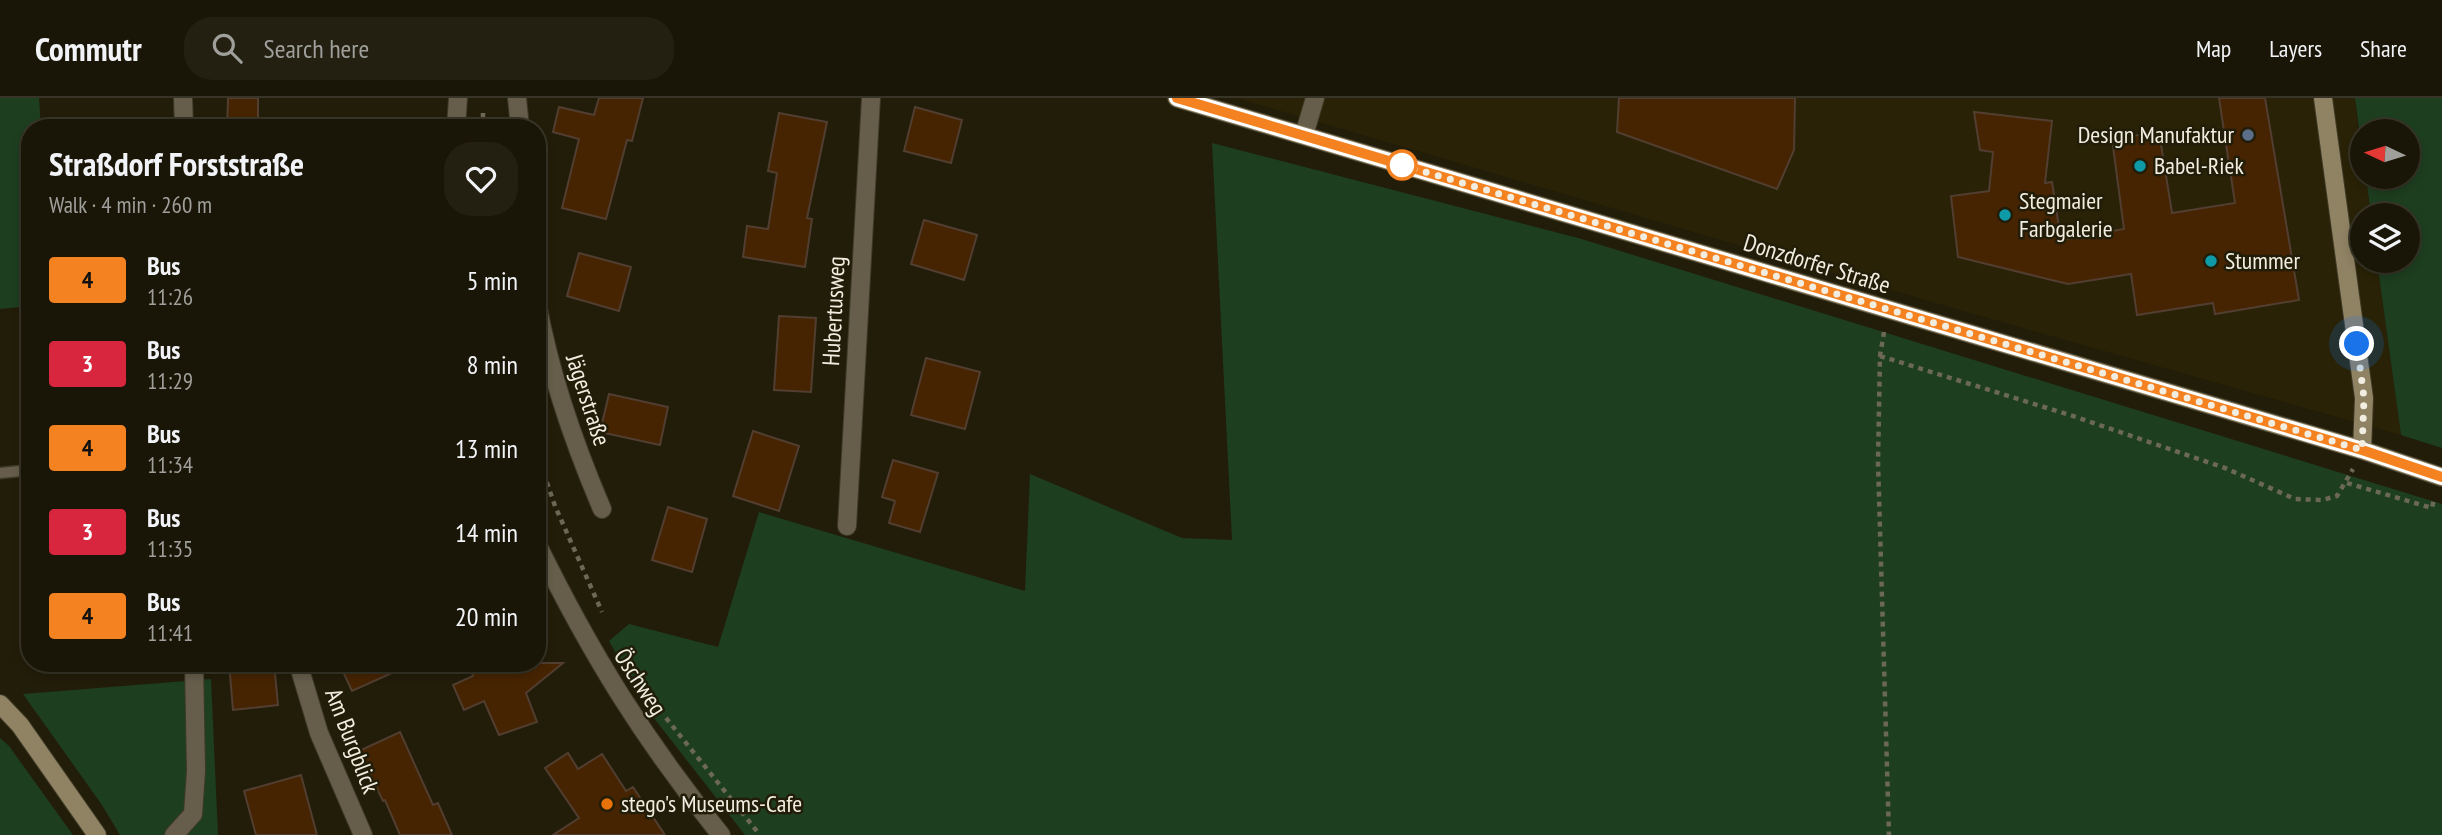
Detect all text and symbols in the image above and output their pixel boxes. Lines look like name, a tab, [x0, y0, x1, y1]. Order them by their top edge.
search box	[184, 17, 674, 80]
text: Commutr	[35, 27, 142, 70]
icon: search	[208, 29, 246, 67]
text: Search here	[264, 32, 369, 65]
text: Map	[2196, 33, 2231, 64]
text: Layers	[2269, 33, 2322, 64]
text: Share	[2360, 33, 2407, 64]
place label: Design Manufaktur	[2078, 119, 2234, 150]
north arrow	[2350, 119, 2420, 189]
map controls	[2350, 119, 2420, 273]
marker: Design Manufaktur	[2240, 127, 2256, 143]
text: Straßdorf Forststraße	[49, 142, 304, 185]
button: heart	[444, 142, 518, 216]
unlabelled marker	[1387, 150, 1417, 180]
place label: Babel-Riek	[2154, 150, 2244, 181]
marker: Babel-Riek	[2132, 158, 2148, 174]
place label: Stegmaier Farbgalerie	[2019, 185, 2113, 244]
text: Walk · 4 min · 260 m	[49, 190, 212, 219]
button: layers	[2350, 203, 2420, 273]
marker: Stegmaier Farbgalerie	[1997, 207, 2013, 223]
street label: Donzdorfer Straße	[1740, 227, 1894, 301]
place label: Stummer	[2225, 245, 2300, 276]
text: Bus	[147, 249, 180, 282]
marker: Stummer	[2203, 253, 2219, 269]
street label: Hubertusweg	[815, 255, 852, 367]
text: 4	[82, 264, 93, 295]
text: 5 min	[467, 264, 518, 297]
text: 11:26	[147, 282, 193, 311]
your location	[2339, 326, 2374, 361]
text: Bus	[147, 333, 180, 366]
text: 3	[82, 348, 93, 379]
text: 8 min	[467, 348, 518, 381]
street label: Jägerstraße	[559, 349, 618, 450]
text: 11:29	[147, 366, 193, 395]
text: Bus	[147, 417, 180, 450]
text: 4	[82, 432, 93, 463]
text: 13 min	[455, 432, 518, 465]
text: 11:34	[147, 450, 193, 479]
text: Bus	[147, 501, 180, 534]
text: 3	[82, 516, 93, 547]
text: 14 min	[455, 516, 518, 549]
text: 11:35	[147, 534, 193, 563]
text: Bus	[147, 585, 180, 618]
text: 4	[82, 600, 93, 631]
text: 20 min	[455, 600, 518, 633]
text: 11:41	[147, 618, 193, 647]
street label: Öschweg	[607, 642, 674, 721]
street label: Am Burgblick	[318, 684, 387, 798]
place label: stego's Museums-Cafe	[621, 788, 802, 819]
marker: stego's Museums-Cafe	[599, 796, 615, 812]

